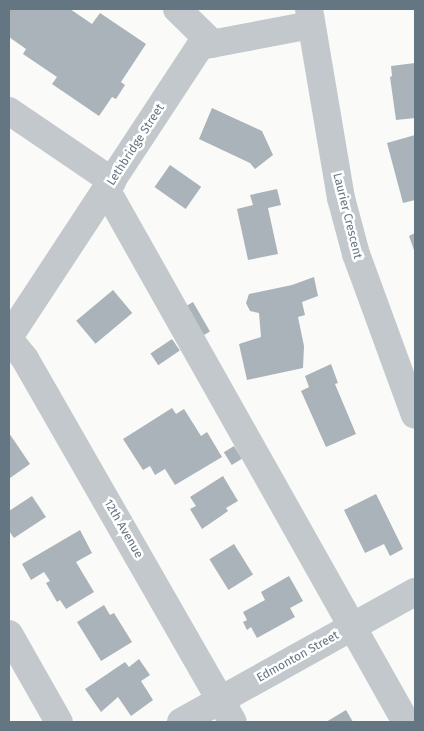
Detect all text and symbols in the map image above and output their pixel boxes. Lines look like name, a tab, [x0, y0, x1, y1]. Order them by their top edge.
street label: Lethbridge Street	[104, 102, 168, 188]
street label: Laurier Crescent	[329, 172, 365, 260]
street label: 12th Avenue	[100, 497, 146, 561]
street label: Edmonton Street	[254, 628, 342, 686]

